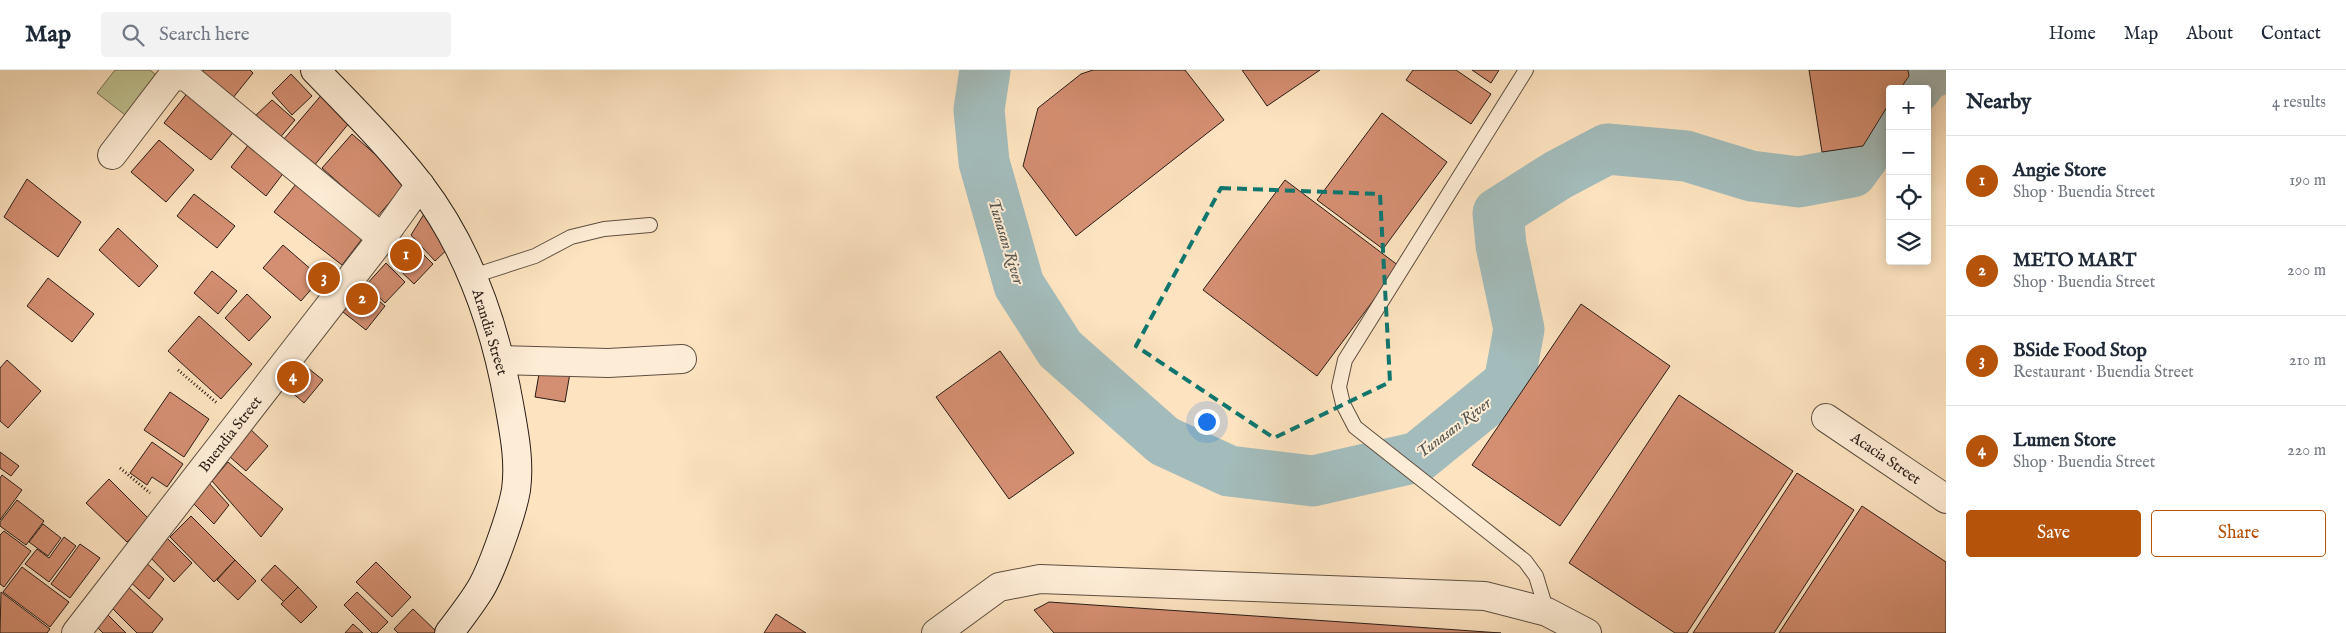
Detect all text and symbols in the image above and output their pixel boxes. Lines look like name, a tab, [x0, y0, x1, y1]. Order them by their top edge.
search box	[101, 12, 451, 57]
text: Map	[25, 19, 71, 50]
icon: search	[119, 21, 147, 49]
text: Search here	[159, 23, 250, 47]
text: Home	[2049, 23, 2096, 46]
text: Map	[2124, 23, 2158, 46]
text: About	[2186, 23, 2233, 46]
text: Contact	[2261, 23, 2321, 46]
map controls	[1886, 85, 1931, 265]
button: +	[1886, 85, 1931, 130]
text: Nearby	[1966, 89, 2031, 116]
text: 4 results	[2272, 93, 2326, 113]
button: −	[1886, 130, 1931, 175]
text: Angie Store	[2013, 159, 2106, 183]
text: 1	[1979, 171, 1985, 191]
text: 190 m	[2289, 171, 2326, 191]
button: locate	[1886, 175, 1931, 220]
text: Shop · Buendia Street	[2013, 183, 2155, 203]
water label: Tunasan River	[983, 196, 1028, 288]
button: layers	[1886, 220, 1931, 265]
pin: 1	[390, 236, 422, 274]
text: METO MART	[2013, 249, 2136, 273]
pin: 3	[308, 259, 340, 297]
text: 2	[1978, 261, 1986, 281]
text: 200 m	[2287, 261, 2326, 281]
text: Shop · Buendia Street	[2013, 273, 2155, 293]
pin: 2	[346, 280, 378, 318]
street label: Arandia Street	[467, 286, 512, 378]
text: BSide Food Stop	[2013, 339, 2147, 363]
text: 3	[1979, 351, 1985, 371]
text: 210 m	[2289, 351, 2326, 371]
pin: 4	[277, 358, 309, 396]
text: Restaurant · Buendia Street	[2013, 363, 2194, 383]
street label: Buendia Street	[195, 392, 266, 476]
water label: Tunasan River	[1413, 393, 1497, 463]
your location	[1194, 409, 1220, 435]
street label: Acacia Street	[1846, 427, 1924, 489]
text: Lumen Store	[2013, 429, 2116, 453]
text: 4	[1978, 441, 1986, 461]
text: 220 m	[2287, 441, 2326, 461]
text: Shop · Buendia Street	[2013, 453, 2155, 473]
button: Save	[1966, 510, 2141, 557]
button: Share	[2151, 510, 2326, 557]

